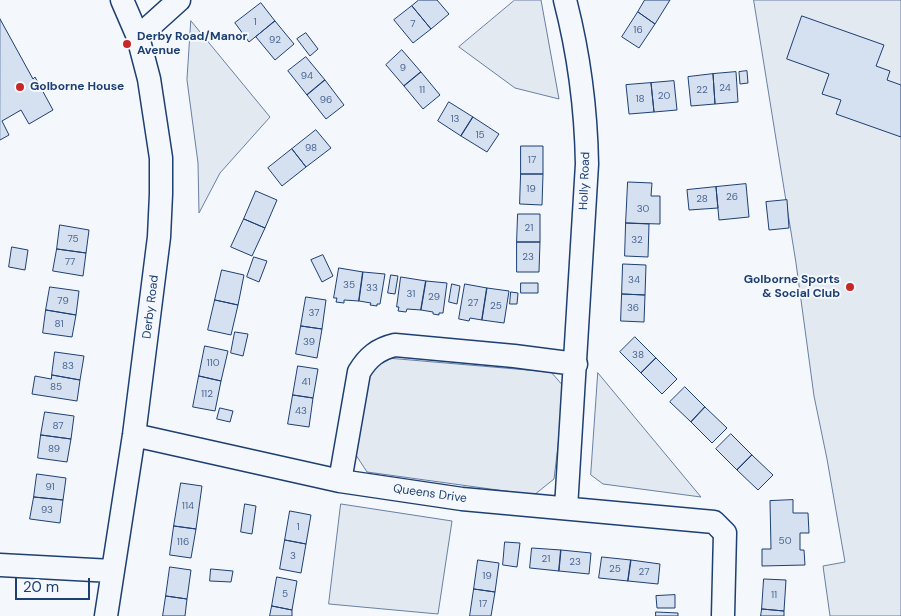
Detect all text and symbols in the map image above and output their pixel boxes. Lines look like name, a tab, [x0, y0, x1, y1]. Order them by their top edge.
house number: 1	[253, 16, 257, 28]
house number: 7	[410, 18, 416, 30]
house number: 16	[633, 24, 643, 36]
place label: Derby Road/Manor Avenue	[137, 30, 247, 58]
house number: 92	[269, 34, 281, 46]
marker: Derby Road/Manor Avenue	[121, 38, 133, 50]
house number: 9	[400, 62, 406, 74]
house number: 94	[301, 70, 313, 82]
place label: Golborne House	[30, 80, 124, 94]
marker: Golborne House	[14, 81, 26, 93]
house number: 24	[719, 82, 731, 94]
house number: 11	[419, 84, 425, 96]
house number: 22	[696, 84, 708, 96]
house number: 20	[658, 90, 670, 102]
house number: 18	[635, 93, 645, 105]
house number: 96	[320, 94, 332, 106]
house number: 13	[450, 113, 460, 125]
house number: 15	[475, 129, 485, 141]
house number: 98	[305, 142, 317, 154]
street label: Holly Road	[577, 152, 593, 210]
house number: 17	[528, 154, 536, 166]
house number: 19	[526, 183, 536, 195]
house number: 26	[726, 191, 738, 203]
house number: 28	[696, 193, 708, 205]
house number: 30	[637, 203, 649, 215]
house number: 21	[525, 222, 533, 234]
house number: 75	[67, 233, 79, 245]
house number: 32	[631, 234, 643, 246]
house number: 23	[522, 251, 534, 263]
house number: 77	[65, 256, 75, 268]
place label: Golborne Sports & Social Club	[744, 273, 840, 301]
street label: Derby Road	[140, 274, 162, 340]
house number: 34	[628, 274, 640, 286]
house number: 35	[343, 279, 355, 291]
marker: Golborne Sports & Social Club	[844, 281, 856, 293]
house number: 33	[366, 282, 378, 294]
house number: 31	[407, 288, 415, 300]
house number: 29	[428, 291, 440, 303]
house number: 79	[57, 295, 69, 307]
house number: 27	[468, 297, 478, 309]
house number: 25	[490, 300, 502, 312]
house number: 36	[627, 302, 639, 314]
house number: 37	[308, 307, 320, 319]
house number: 81	[55, 318, 63, 330]
house number: 39	[303, 336, 315, 348]
house number: 38	[632, 349, 644, 361]
house number: 110	[206, 357, 220, 369]
house number: 83	[62, 360, 74, 372]
house number: 41	[301, 376, 311, 388]
house number: 85	[50, 381, 62, 393]
house number: 112	[201, 388, 213, 400]
house number: 43	[295, 405, 307, 417]
house number: 87	[52, 420, 64, 432]
house number: 89	[48, 443, 60, 455]
house number: 91	[45, 481, 55, 493]
street label: Queens Drive	[392, 482, 468, 506]
house number: 114	[182, 500, 194, 512]
house number: 93	[41, 504, 53, 516]
house number: 1	[296, 521, 300, 533]
house number: 50	[779, 535, 791, 547]
house number: 116	[177, 536, 189, 548]
house number: 3	[290, 550, 296, 562]
house number: 21	[542, 553, 550, 565]
house number: 23	[569, 556, 581, 568]
house number: 25	[609, 563, 621, 575]
house number: 27	[639, 566, 649, 578]
scale bar	[18, 568, 92, 600]
house number: 19	[482, 570, 492, 582]
text: 20 m	[23, 577, 59, 597]
house number: 5	[282, 588, 288, 600]
house number: 11	[771, 589, 777, 601]
house number: 17	[479, 598, 487, 610]

